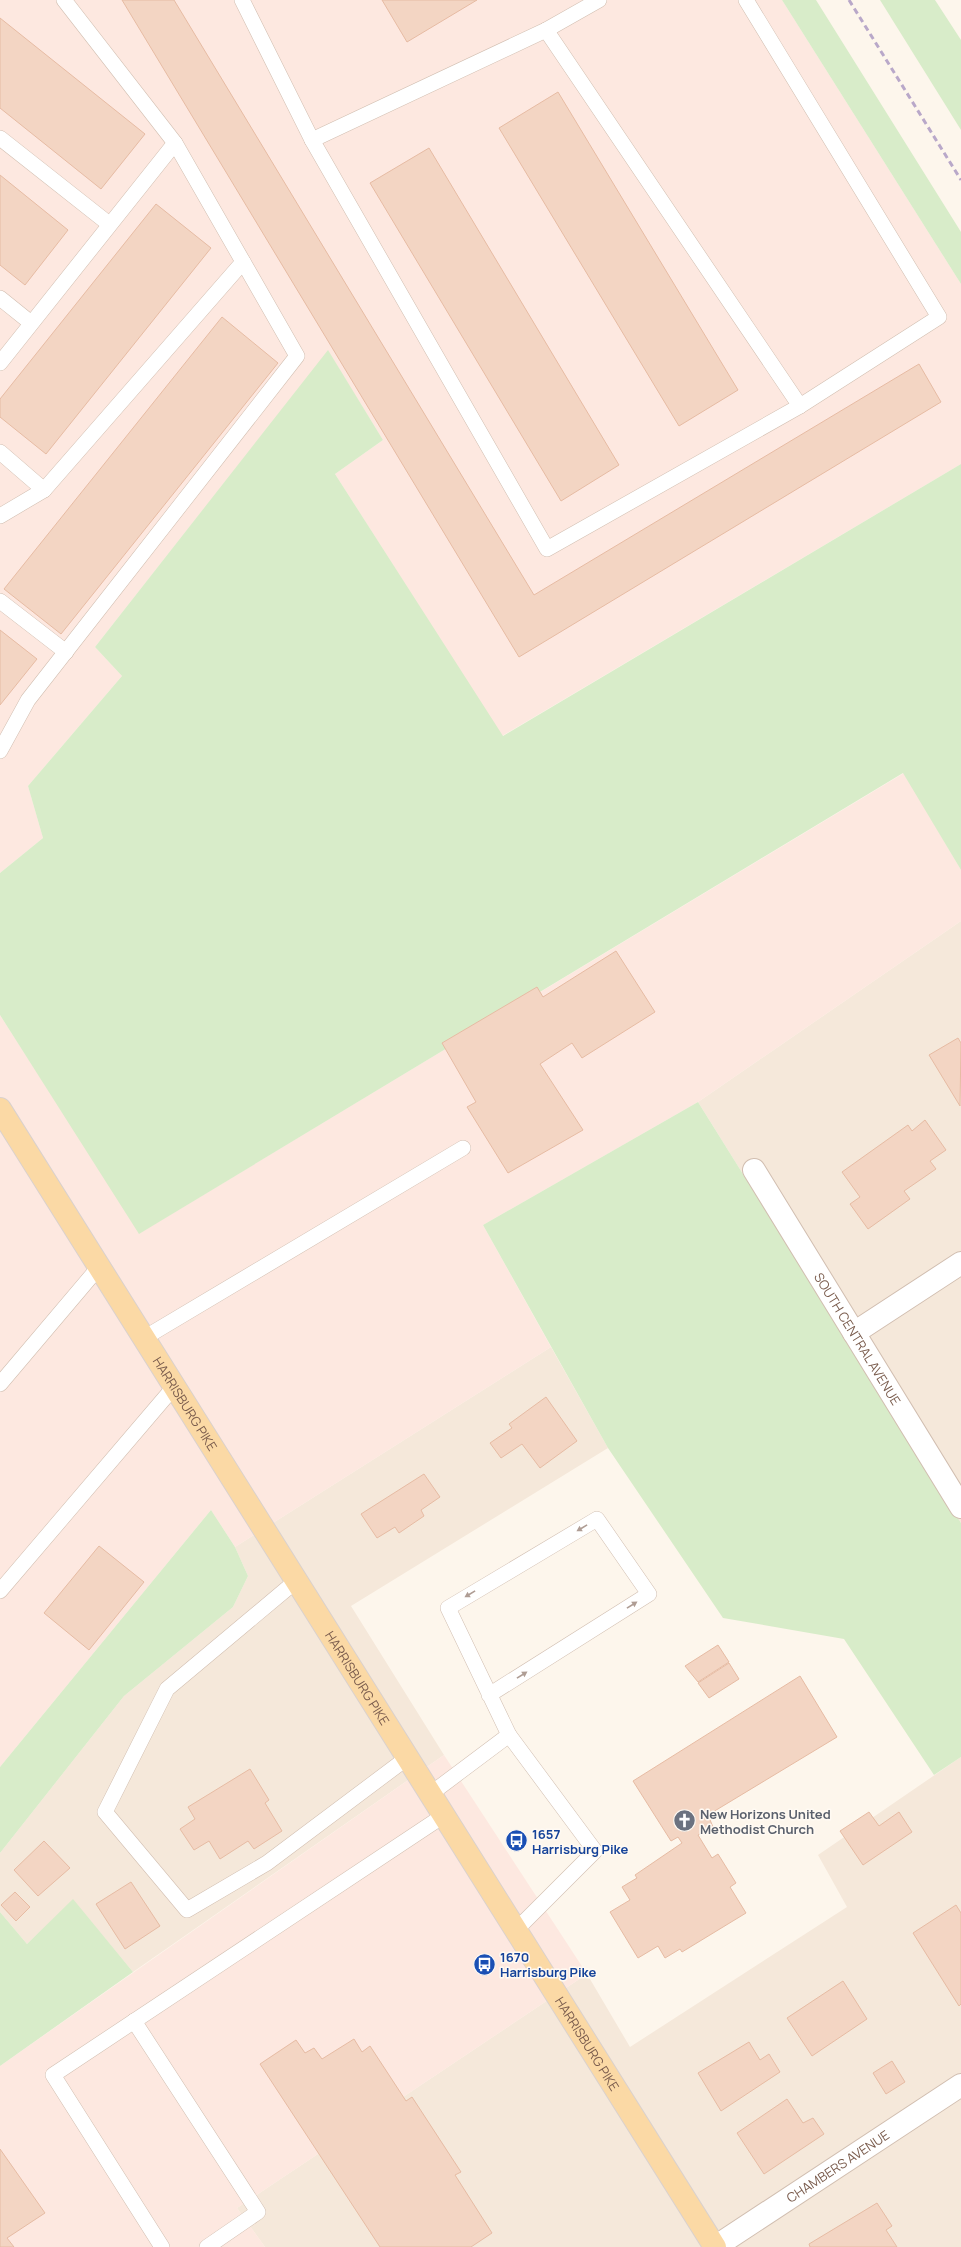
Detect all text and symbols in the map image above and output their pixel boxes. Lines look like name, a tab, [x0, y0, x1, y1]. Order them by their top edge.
street label: SOUTH CENTRAL AVENUE	[810, 1269, 905, 1408]
street label: HARRISBURG PIKE	[149, 1353, 221, 1454]
one-way arrow	[576, 1524, 588, 1531]
one-way arrow	[464, 1591, 476, 1598]
one-way arrow	[626, 1602, 638, 1609]
street label: HARRISBURG PIKE	[321, 1628, 394, 1728]
one-way arrow	[516, 1671, 528, 1678]
place label: New Horizons United Methodist Church	[700, 1805, 831, 1838]
church icon: New Horizons United Methodist Church	[672, 1808, 698, 1834]
place label: 1657 Harrisburg Pike	[532, 1825, 628, 1858]
bus stop icon: 1657 Harrisburg Pike	[503, 1828, 529, 1854]
place label: 1670 Harrisburg Pike	[500, 1948, 596, 1981]
bus stop icon: 1670 Harrisburg Pike	[472, 1951, 498, 1977]
street label: HARRISBURG PIKE	[551, 1993, 624, 2094]
street label: CHAMBERS AVENUE	[783, 2126, 893, 2207]

